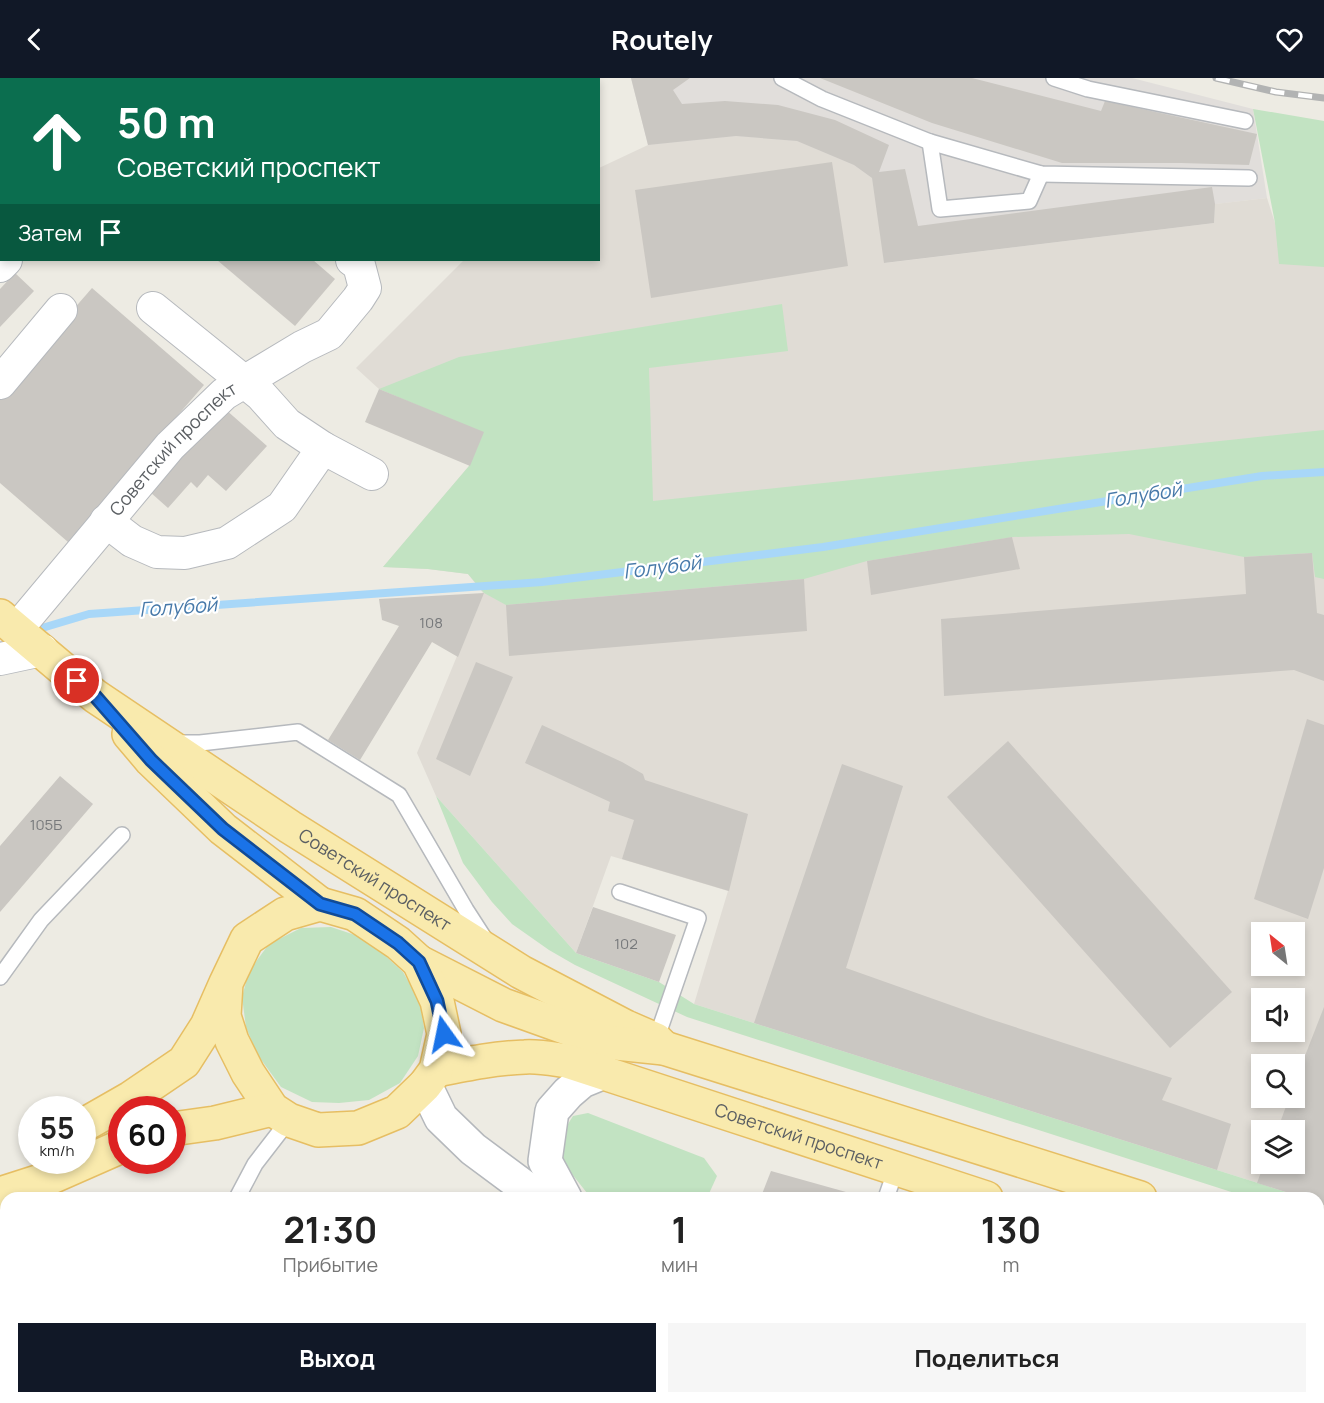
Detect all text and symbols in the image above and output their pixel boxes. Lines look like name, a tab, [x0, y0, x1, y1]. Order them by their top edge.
text: Routely	[611, 21, 713, 58]
icon: back	[18, 23, 51, 56]
icon: heart	[1273, 23, 1306, 56]
text: 50 m	[117, 93, 215, 151]
icon: ahead	[18, 102, 96, 180]
text: Советский проспект	[117, 148, 381, 185]
icon: arrive	[94, 216, 127, 249]
text: Затем	[18, 218, 82, 248]
street label: Советский проспект	[104, 376, 241, 520]
water label: Голубой	[1102, 475, 1185, 514]
water label: Голубой	[622, 548, 704, 585]
water label: Голубой	[138, 590, 219, 623]
house number: 108	[419, 612, 443, 633]
pin	[51, 655, 102, 706]
icon: arrive	[60, 664, 93, 697]
house number: 105Б	[30, 814, 62, 835]
street label: Советский проспект	[294, 822, 456, 936]
north arrow	[1251, 922, 1305, 976]
map controls	[1251, 922, 1305, 1174]
house number: 102	[614, 933, 638, 954]
button: sound	[1251, 988, 1305, 1042]
position arrow	[412, 1002, 476, 1066]
button: search	[1251, 1054, 1305, 1108]
speed limit sign: 60	[108, 1096, 186, 1174]
street label: Советский проспект	[712, 1097, 886, 1175]
text: 55	[39, 1107, 75, 1148]
button: layers	[1251, 1120, 1305, 1174]
text: km/h	[40, 1140, 74, 1161]
text: 21:30	[283, 1205, 378, 1254]
text: 1	[672, 1205, 687, 1254]
text: 130	[981, 1205, 1041, 1254]
text: Прибытие	[283, 1251, 378, 1278]
text: мин	[661, 1251, 698, 1278]
text: m	[1002, 1251, 1019, 1278]
button: Выход	[18, 1323, 656, 1392]
button: Поделиться	[668, 1323, 1306, 1392]

